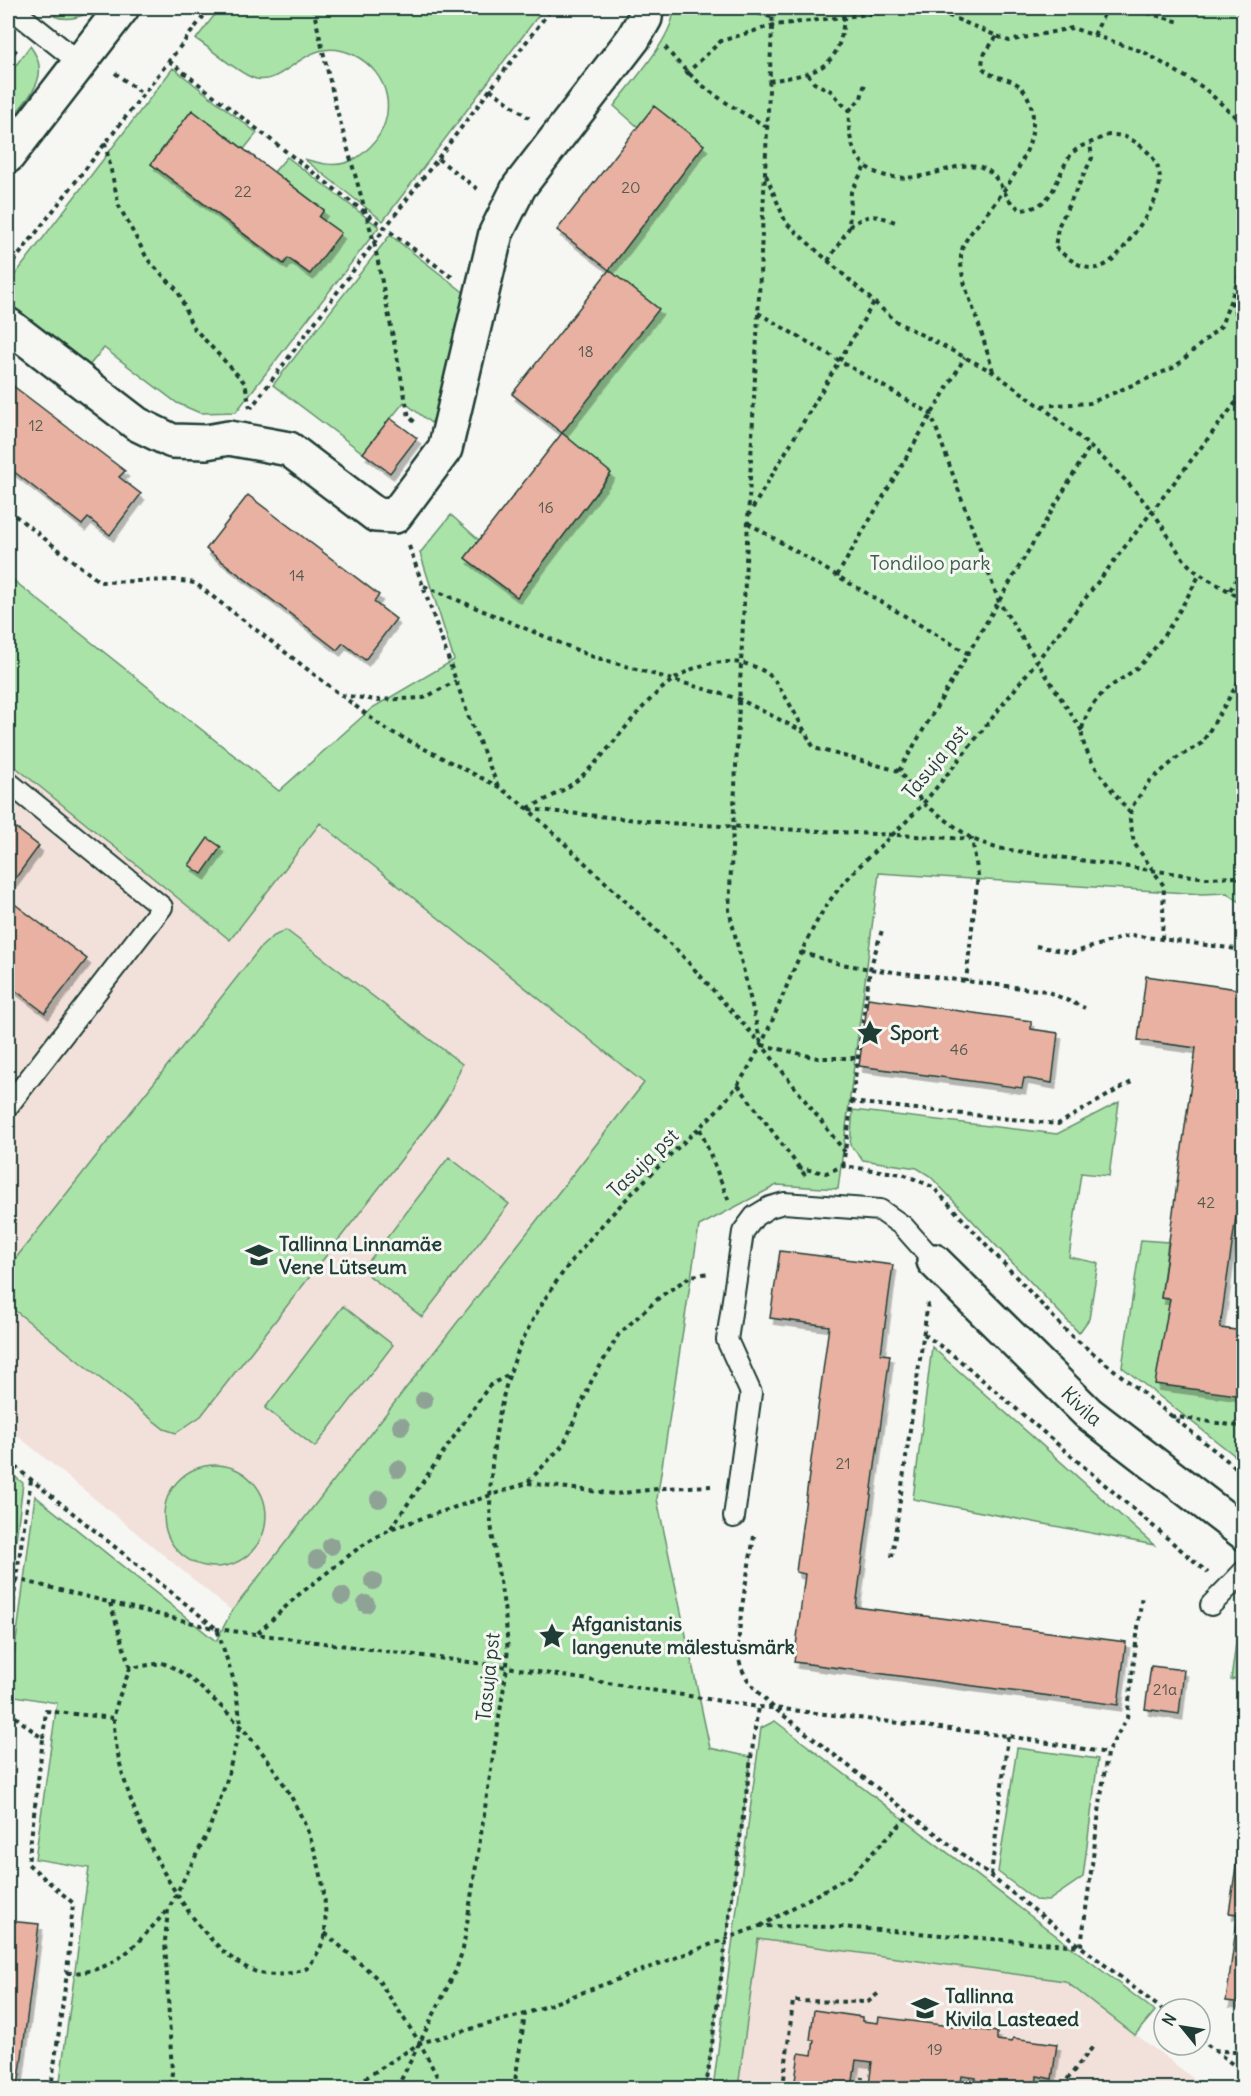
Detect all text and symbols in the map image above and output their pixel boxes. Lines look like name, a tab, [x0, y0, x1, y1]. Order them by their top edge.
house number: 20	[621, 177, 641, 197]
house number: 22	[234, 181, 252, 201]
house number: 18	[578, 341, 594, 361]
house number: 12	[28, 415, 44, 435]
house number: 16	[538, 497, 554, 517]
park label: Tondiloo park	[869, 550, 991, 575]
house number: 14	[289, 565, 305, 585]
street label: Tasuja pst	[896, 719, 973, 804]
place icon: Sport	[855, 1018, 885, 1048]
place label: Sport	[890, 1020, 939, 1045]
house number: 46	[950, 1039, 968, 1059]
street label: Tasuja pst	[602, 1122, 684, 1203]
house number: 42	[1197, 1192, 1215, 1212]
place label: Tallinna Linnamäe Vene Lütseum	[279, 1231, 442, 1279]
school or university icon: Tallinna Linnamäe Vene Lütseum	[244, 1240, 274, 1270]
street label: Kivila	[1056, 1381, 1107, 1431]
house number: 21	[835, 1453, 851, 1473]
place label: Afganistanis langenute mälestusmärk	[572, 1611, 795, 1659]
place icon: Afganistanis langenute mälestusmärk	[537, 1621, 567, 1651]
street label: Tasuja pst	[470, 1631, 505, 1723]
house number: 21a	[1153, 1679, 1177, 1699]
place label: Tallinna Kivila Lasteaed	[945, 1983, 1079, 2031]
school or university icon: Tallinna Kivila Lasteaed	[910, 1993, 940, 2023]
north arrow	[1152, 1997, 1212, 2057]
text: N	[1158, 2010, 1180, 2029]
house number: 19	[927, 2039, 943, 2059]

